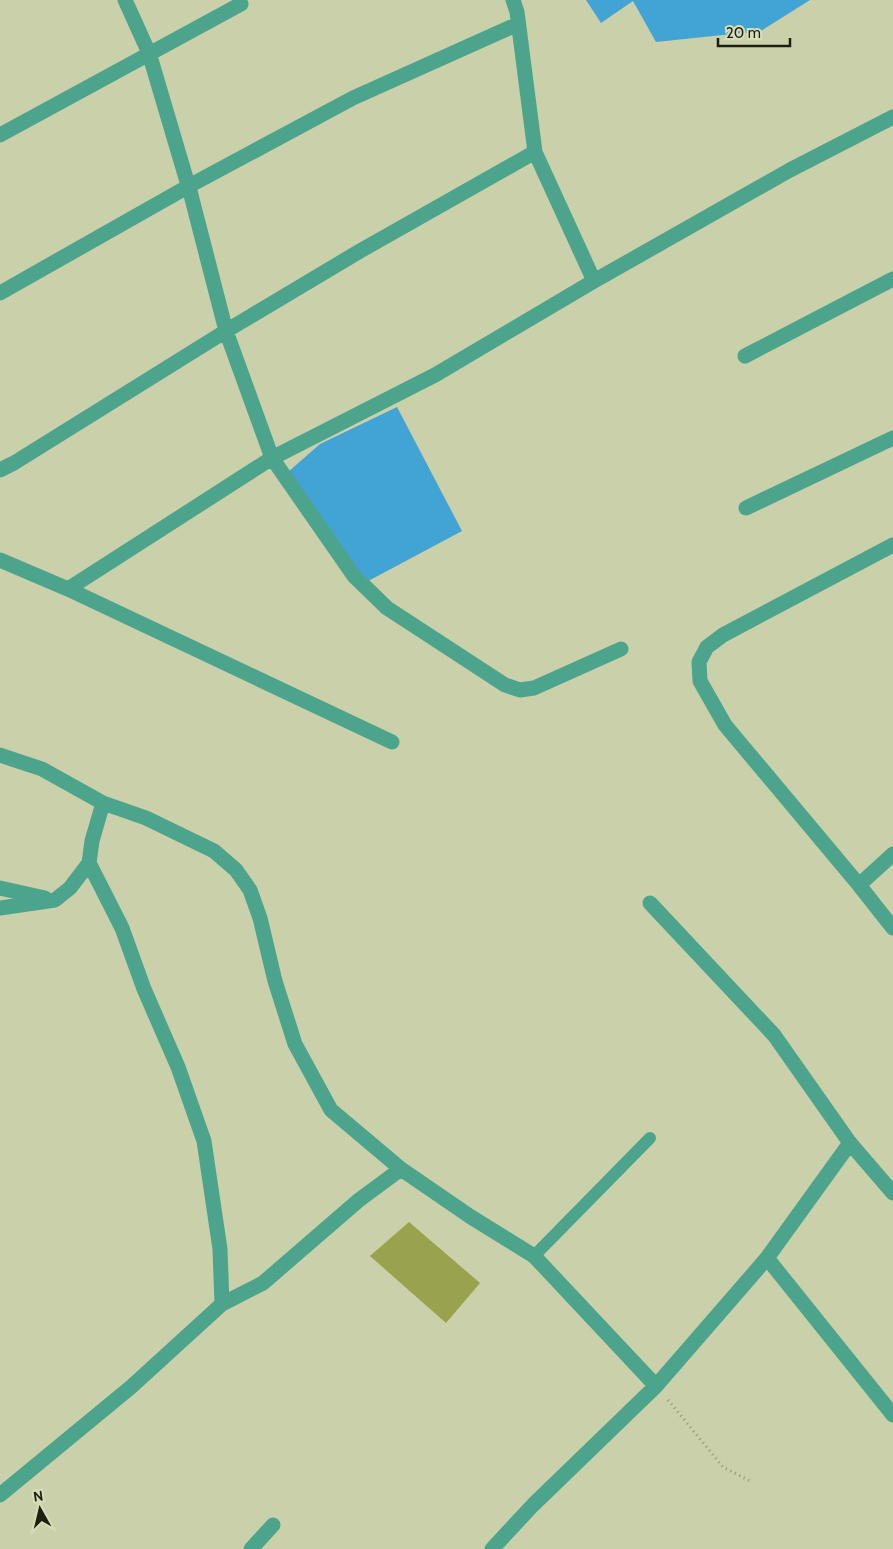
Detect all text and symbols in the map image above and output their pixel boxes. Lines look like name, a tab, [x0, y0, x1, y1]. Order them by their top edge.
scale bar	[718, 15, 790, 47]
text: 20 m	[726, 24, 761, 42]
north arrow	[15, 1484, 65, 1534]
text: N	[32, 1487, 44, 1506]

